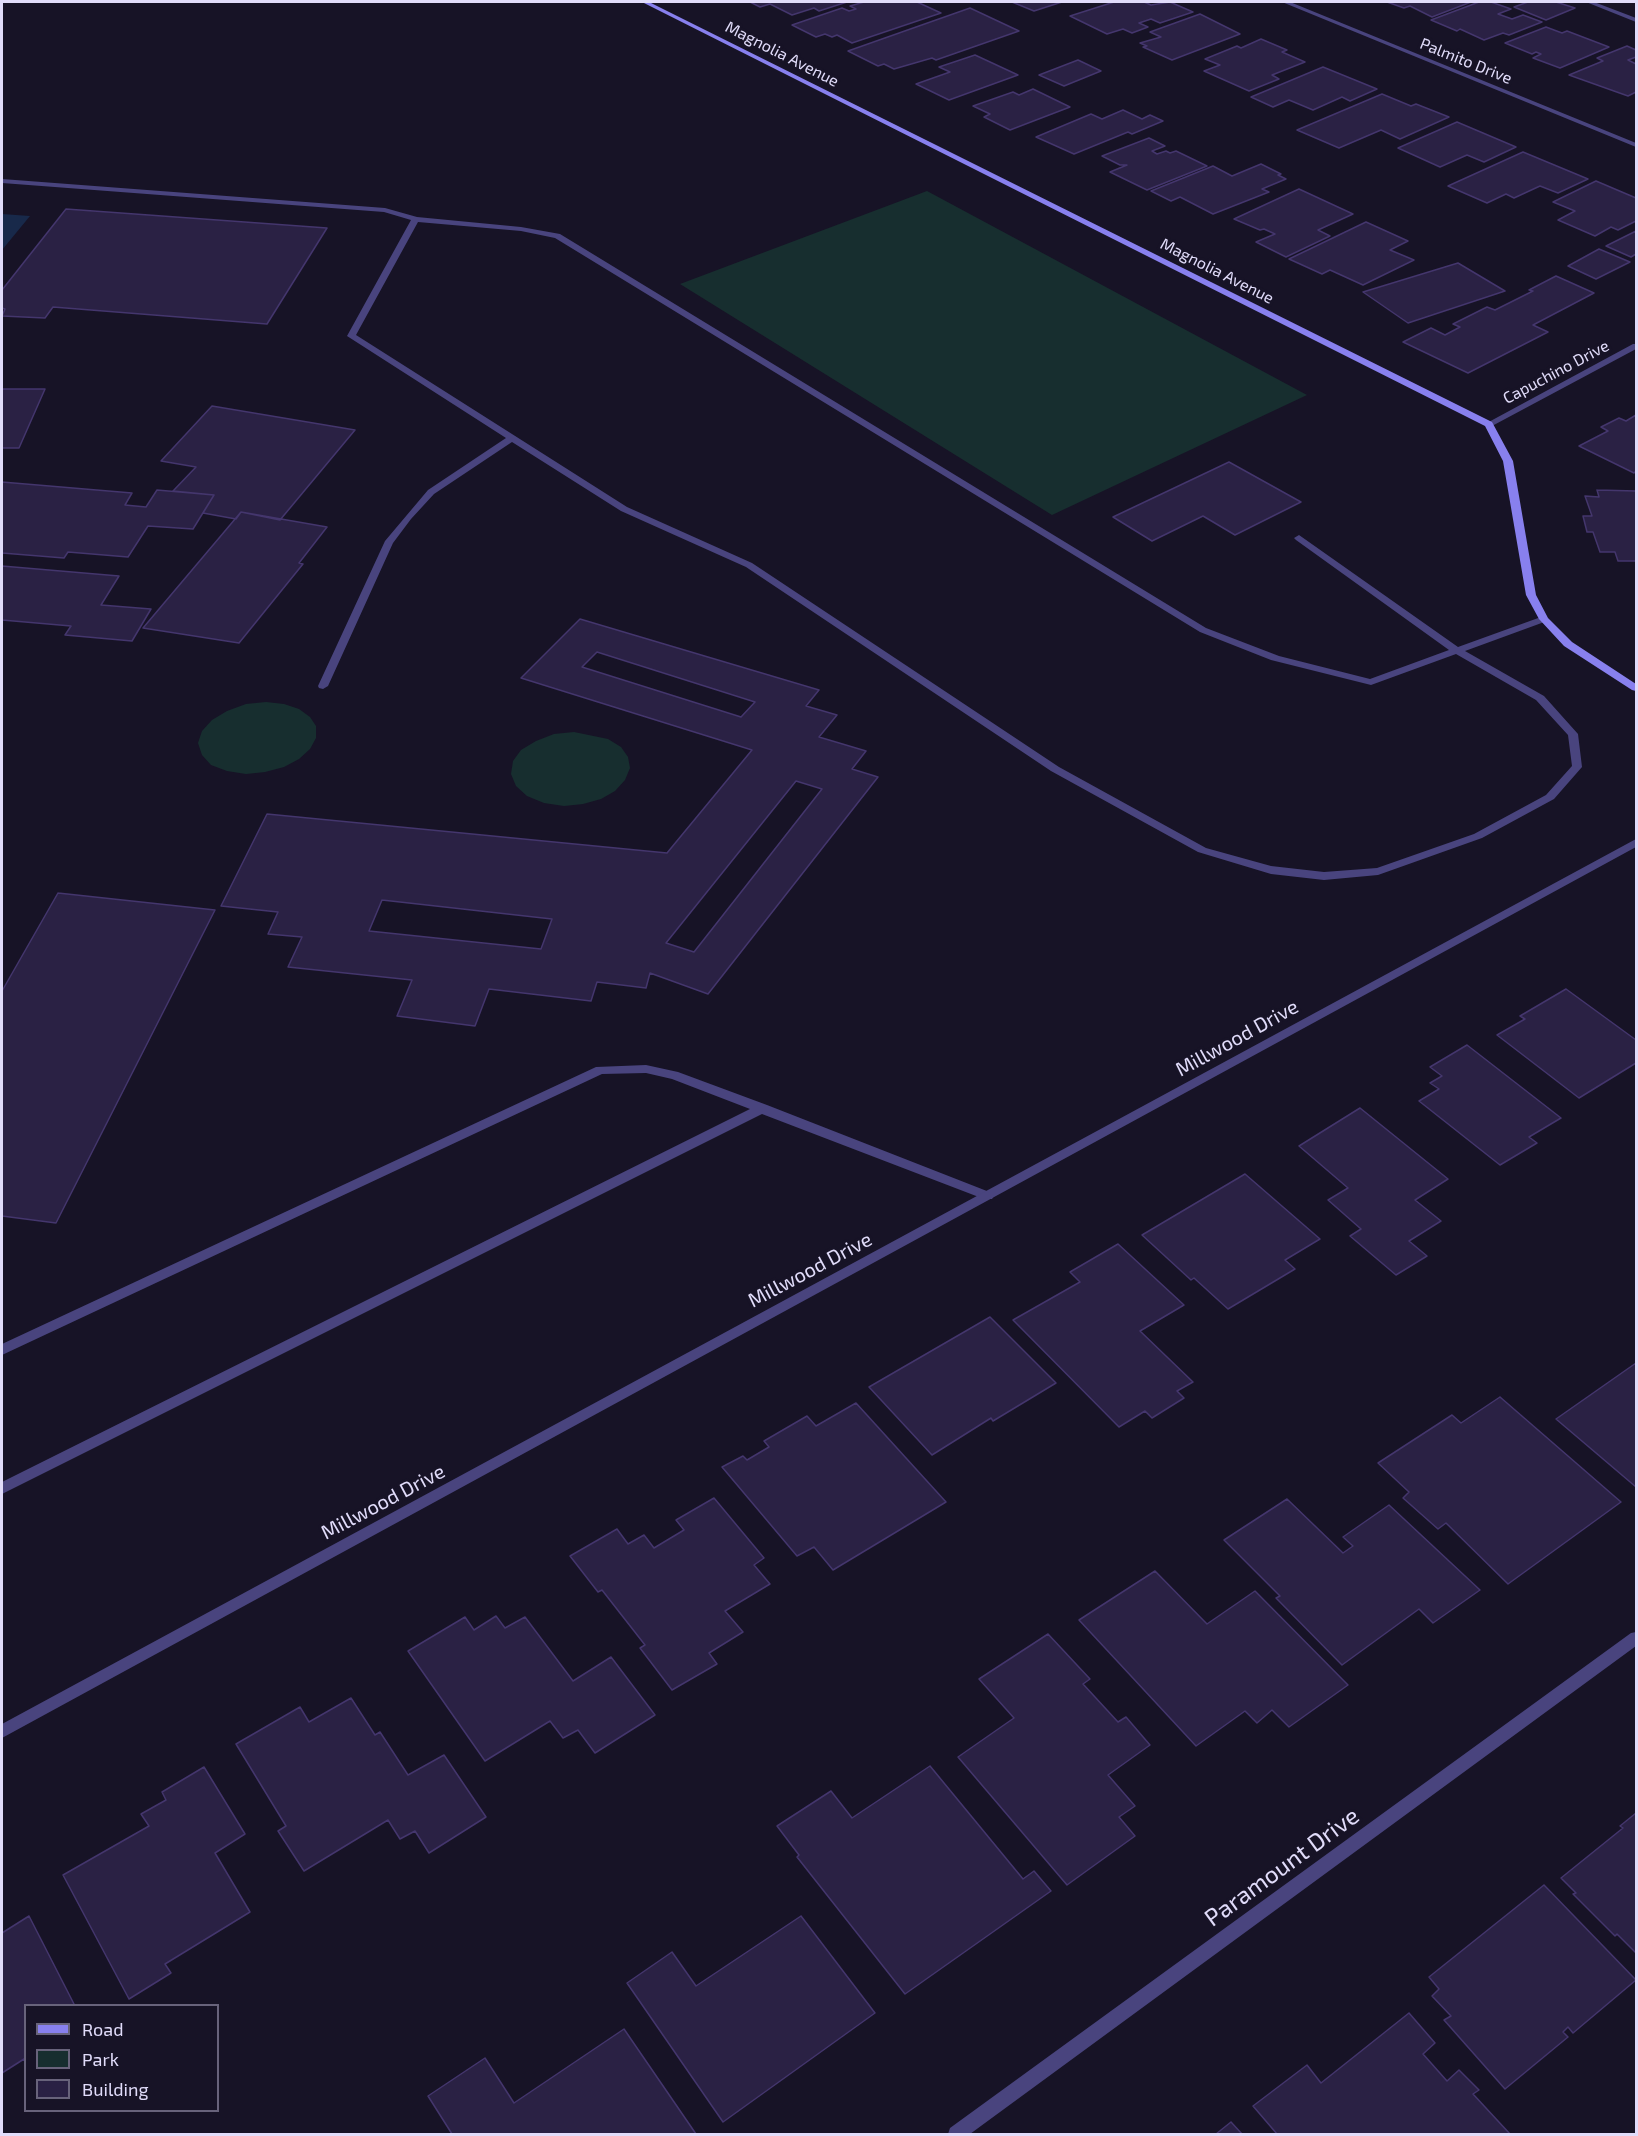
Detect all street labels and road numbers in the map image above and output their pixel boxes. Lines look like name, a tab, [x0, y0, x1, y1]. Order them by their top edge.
street label: Magnolia Avenue	[722, 17, 842, 91]
street label: Palmito Drive	[1417, 34, 1515, 88]
street label: Magnolia Avenue	[1157, 234, 1277, 308]
street label: Capuchino Drive	[1500, 336, 1612, 408]
street label: Millwood Drive	[1171, 994, 1303, 1082]
street label: Millwood Drive	[744, 1227, 876, 1313]
street label: Millwood Drive	[317, 1459, 449, 1545]
street label: Paramount Drive	[1199, 1801, 1365, 1933]

